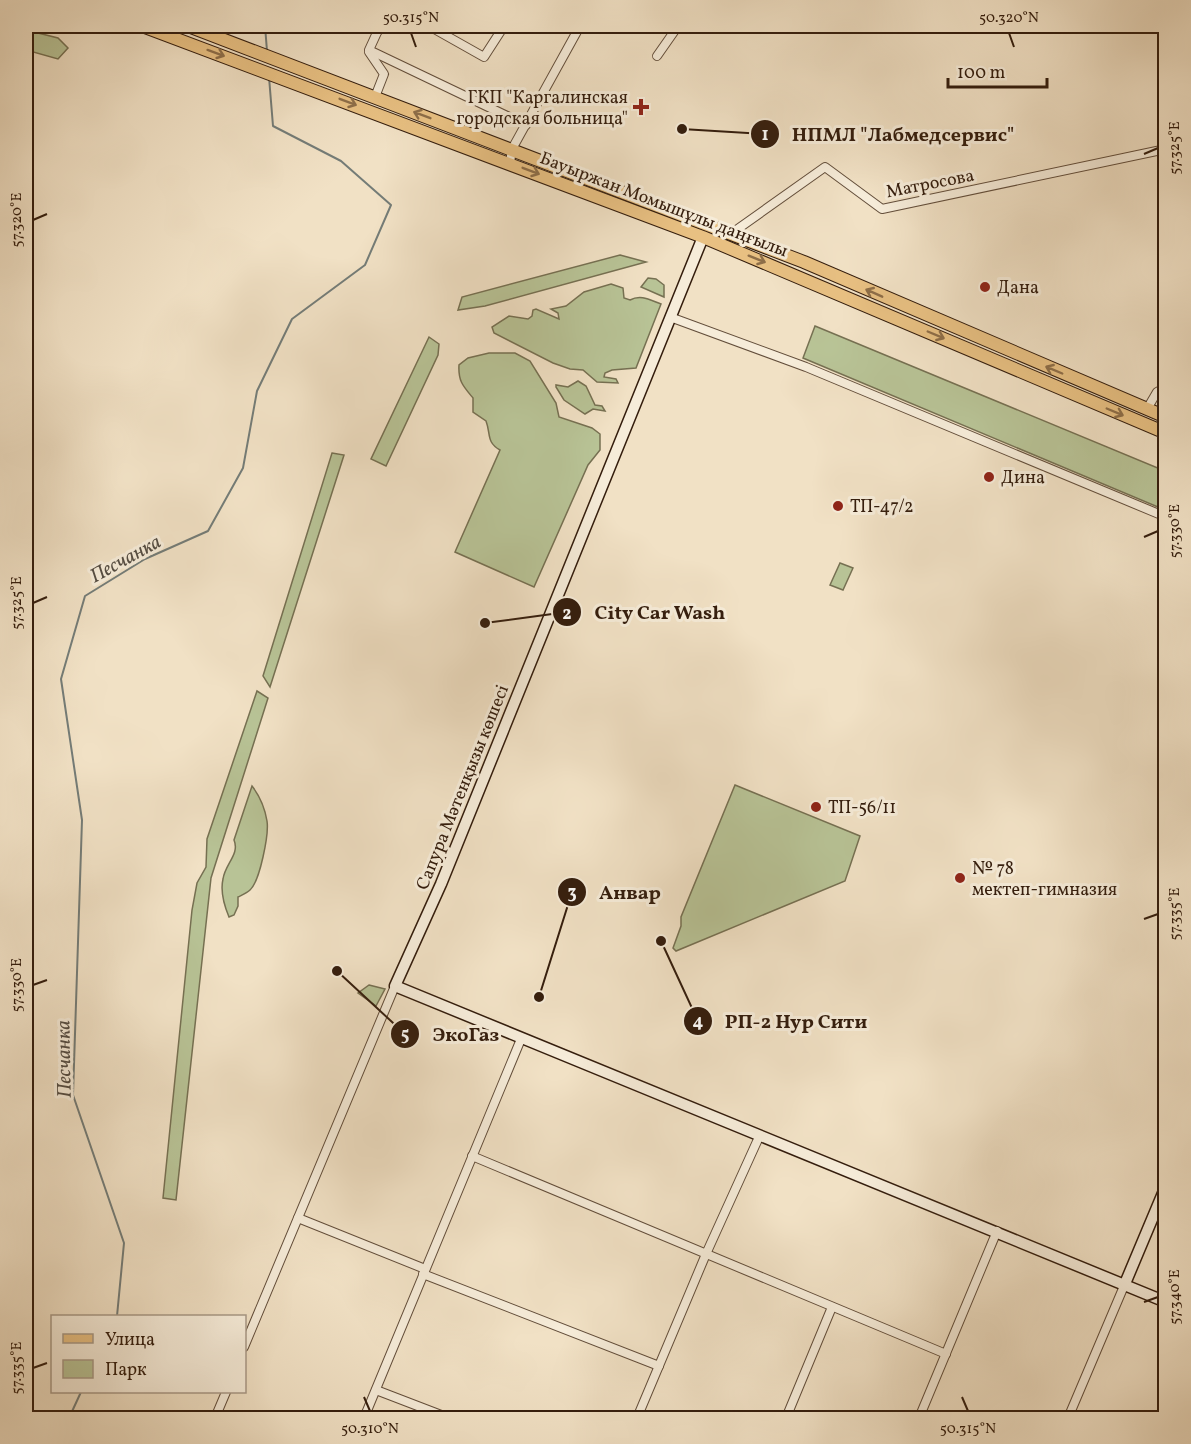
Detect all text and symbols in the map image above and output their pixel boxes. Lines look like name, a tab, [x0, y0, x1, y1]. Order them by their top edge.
text: 50.315°N	[383, 8, 439, 29]
text: 50.320°N	[979, 8, 1039, 29]
one-way arrow	[206, 48, 225, 59]
scale bar	[948, 51, 1047, 89]
text: 100 m	[957, 61, 1006, 86]
place label: ГКП "Каргалинская городская больница"	[456, 86, 628, 132]
one-way arrow	[338, 97, 357, 108]
marker: ГКП "Каргалинская городская больница"	[632, 98, 650, 116]
one-way arrow	[413, 109, 432, 120]
callout: НПМЛ "Лабмедсервис"	[750, 115, 1026, 153]
text: 57.325°E	[1165, 121, 1186, 175]
text: НПМЛ "Лабмедсервис"	[792, 122, 1014, 150]
text: 1	[761, 123, 769, 148]
street label: Бауыржан Момышұлы даңғылы	[536, 146, 791, 264]
street label: Матросова	[884, 164, 977, 205]
one-way arrow	[521, 166, 540, 177]
text: 57.320°E	[7, 193, 28, 247]
one-way arrow	[747, 254, 765, 265]
place label: Дана	[997, 276, 1039, 301]
marker: Дана	[978, 280, 992, 294]
one-way arrow	[866, 287, 884, 298]
one-way arrow	[927, 330, 945, 341]
one-way arrow	[1045, 364, 1063, 375]
one-way arrow	[1106, 406, 1124, 418]
place label: Дина	[1001, 466, 1045, 491]
marker: Дина	[982, 470, 996, 484]
place label: ТП-47/2	[850, 495, 914, 520]
marker: ТП-47/2	[831, 499, 845, 513]
text: 57.330°E	[1165, 504, 1186, 558]
water label: Песчанка	[85, 529, 167, 591]
text: 57.325°E	[7, 576, 28, 630]
callout: City Car Wash	[552, 593, 737, 631]
text: City Car Wash	[595, 600, 725, 628]
text: 2	[562, 602, 572, 627]
street label: Сапура Мәтенқызы көшесі	[411, 681, 516, 894]
place label: ТП-56/11	[828, 796, 896, 821]
marker: ТП-56/11	[809, 800, 823, 814]
place label: № 78 мектеп-гимназия	[972, 857, 1117, 903]
marker: № 78 мектеп-гимназия	[953, 871, 967, 885]
callout: Анвар	[557, 873, 673, 911]
text: Анвар	[599, 880, 661, 908]
text: 3	[567, 881, 577, 906]
text: 57.335°E	[1165, 887, 1186, 941]
text: 57.330°E	[7, 958, 28, 1012]
callout: РП-2 Нур Сити	[683, 1002, 879, 1040]
text: РП-2 Нур Сити	[725, 1009, 867, 1037]
text: 4	[693, 1010, 704, 1035]
callout: ЭкоГаз	[390, 1015, 511, 1053]
water label: Песчанка	[50, 1020, 80, 1098]
text: ЭкоГаз	[433, 1022, 500, 1050]
text: 5	[401, 1023, 409, 1048]
text: 57.340°E	[1165, 1269, 1186, 1325]
legend	[51, 1315, 246, 1393]
text: Улица	[105, 1328, 155, 1353]
text: 57.335°E	[7, 1341, 28, 1395]
text: Парк	[105, 1358, 147, 1383]
text: 50.310°N	[341, 1419, 399, 1440]
text: 50.315°N	[940, 1419, 996, 1440]

